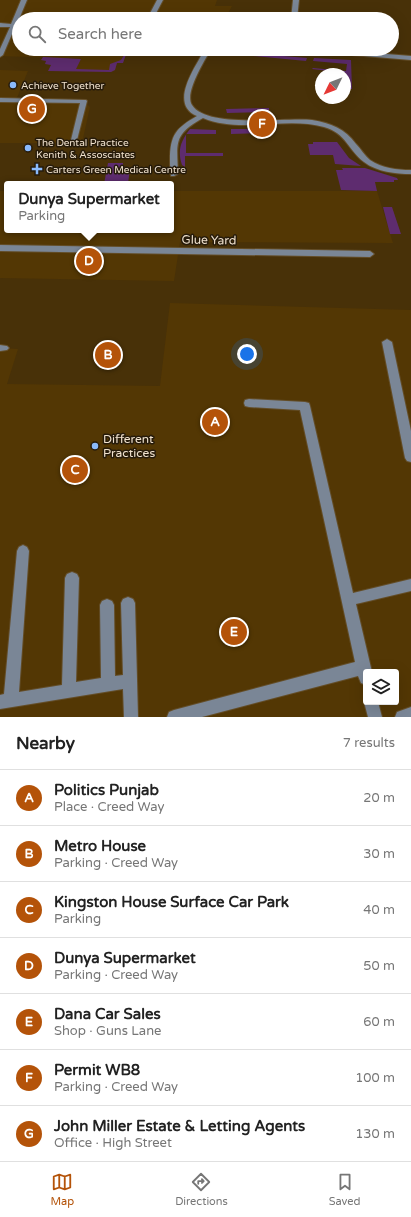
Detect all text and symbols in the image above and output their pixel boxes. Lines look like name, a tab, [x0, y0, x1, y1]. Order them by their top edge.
search box	[12, 12, 399, 56]
icon: search	[26, 23, 48, 45]
text: Search here	[58, 25, 142, 43]
north arrow	[315, 68, 351, 104]
marker: Achieve Together	[8, 80, 18, 90]
place label: Achieve Together	[21, 80, 104, 92]
pin: G	[19, 94, 45, 124]
pin: F	[249, 109, 275, 139]
place label: The Dental Practice Kenith & Assosciates	[36, 137, 135, 161]
marker: The Dental Practice Kenith & Assosciates	[23, 143, 33, 153]
marker: Carters Green Medical Centre	[31, 163, 43, 175]
place label: Carters Green Medical Centre	[46, 164, 186, 176]
popup	[4, 181, 174, 233]
text: Dunya Supermarket	[18, 190, 160, 208]
text: Parking	[18, 208, 65, 224]
street label: Glue Yard	[182, 233, 236, 247]
pin: D	[76, 246, 102, 276]
pin: B	[95, 340, 121, 370]
your location	[237, 344, 257, 364]
pin: A	[202, 407, 228, 437]
place label: Different Practices	[103, 432, 155, 460]
marker: Different Practices	[90, 441, 100, 451]
pin: C	[62, 455, 88, 485]
pin: E	[221, 617, 247, 647]
map controls	[363, 669, 399, 705]
button: layers	[363, 669, 399, 705]
text: Nearby	[16, 733, 75, 754]
text: 7 results	[343, 735, 395, 751]
text: Politics Punjab	[54, 781, 159, 799]
text: A	[24, 790, 34, 806]
text: 20 m	[363, 790, 395, 806]
text: Place · Creed Way	[54, 799, 164, 815]
text: Metro House	[54, 837, 146, 855]
text: B	[24, 846, 34, 862]
text: 30 m	[363, 846, 395, 862]
text: Parking · Creed Way	[54, 855, 178, 871]
text: Kingston House Surface Car Park	[54, 893, 289, 911]
text: C	[24, 902, 34, 918]
text: 40 m	[363, 902, 395, 918]
text: Parking	[54, 911, 101, 927]
text: Dunya Supermarket	[54, 949, 196, 967]
text: D	[24, 958, 34, 974]
text: 50 m	[363, 958, 395, 974]
text: Parking · Creed Way	[54, 967, 178, 983]
text: Dana Car Sales	[54, 1005, 161, 1023]
text: E	[25, 1014, 33, 1030]
text: 60 m	[363, 1014, 395, 1030]
text: Shop · Guns Lane	[54, 1023, 161, 1039]
text: Permit WB8	[54, 1061, 140, 1079]
text: F	[25, 1070, 33, 1086]
text: 100 m	[355, 1070, 395, 1086]
text: Parking · Creed Way	[54, 1079, 178, 1095]
text: John Miller Estate & Letting Agents	[54, 1117, 305, 1135]
text: G	[24, 1126, 34, 1142]
text: 130 m	[355, 1126, 395, 1142]
text: Office · High Street	[54, 1135, 172, 1151]
tab: Map	[50, 1171, 74, 1208]
tab: Directions	[175, 1171, 228, 1208]
tab: Saved	[329, 1171, 361, 1208]

